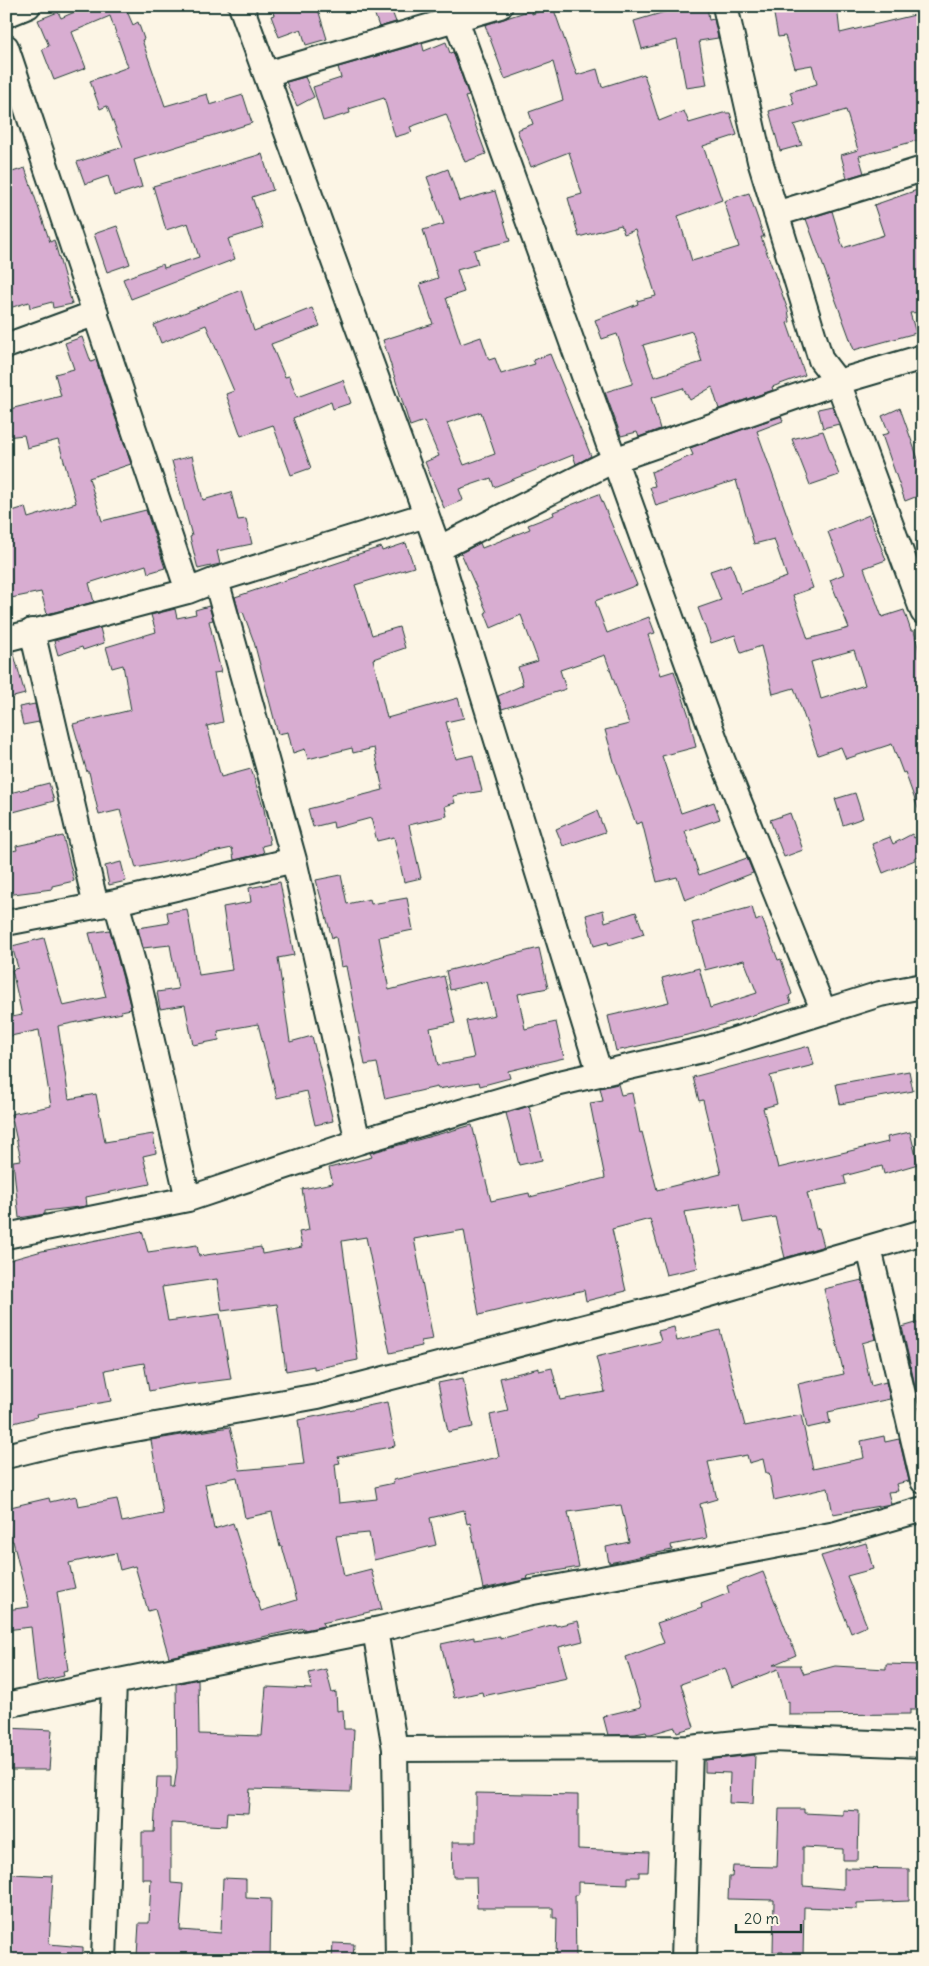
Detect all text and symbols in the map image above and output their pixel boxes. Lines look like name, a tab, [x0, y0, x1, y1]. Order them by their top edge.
scale bar	[736, 1901, 802, 1933]
text: 20 m	[744, 1909, 779, 1928]

